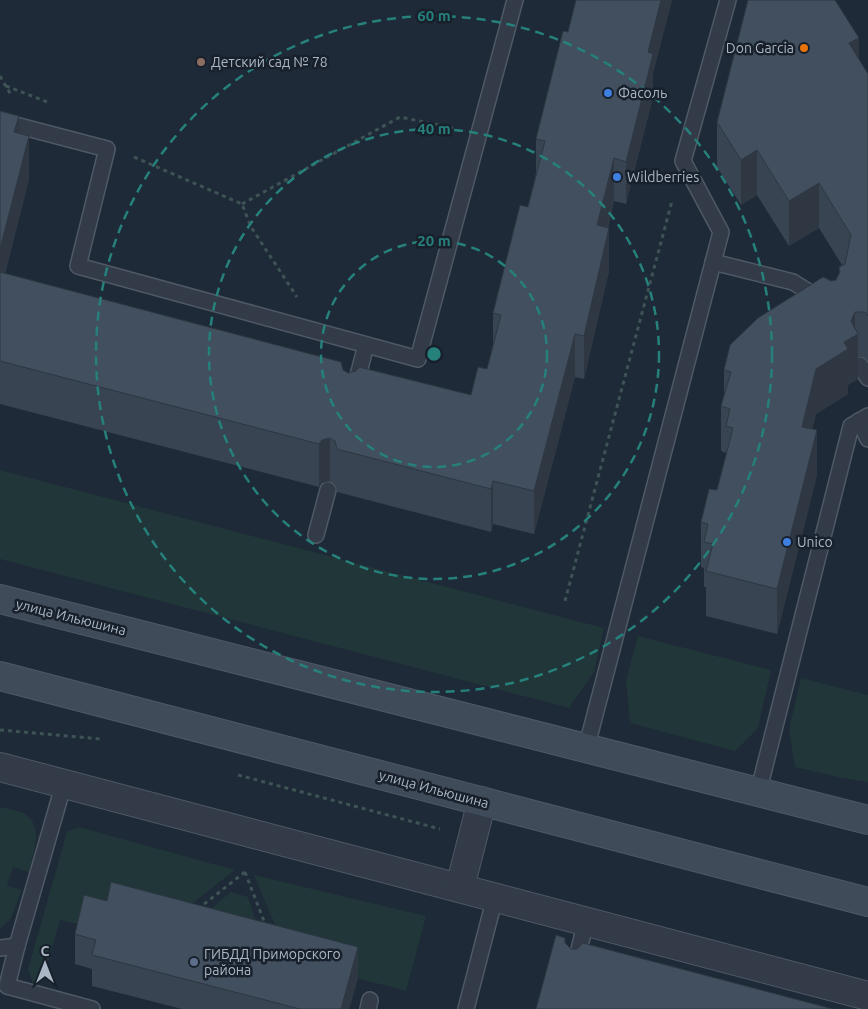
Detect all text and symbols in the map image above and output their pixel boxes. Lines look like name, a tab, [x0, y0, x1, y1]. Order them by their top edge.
text: 60 m	[417, 7, 451, 24]
place label: Don Garcia	[726, 40, 794, 56]
marker: Don Garcia	[798, 42, 810, 54]
place label: Детский сад № 78	[211, 54, 328, 70]
marker: Детский сад № 78	[195, 56, 207, 68]
place label: Фасоль	[618, 85, 667, 101]
marker: Фасоль	[602, 87, 614, 99]
text: 40 m	[417, 120, 451, 137]
place label: Wildberries	[627, 169, 699, 185]
marker: Wildberries	[611, 171, 623, 183]
text: 20 m	[417, 232, 451, 249]
centre of rings	[425, 345, 443, 363]
place label: Unico	[797, 534, 833, 550]
marker: Unico	[781, 536, 793, 548]
street label: улица Ильюшина	[14, 596, 128, 638]
street label: улица Ильюшина	[377, 767, 491, 811]
north arrow	[20, 939, 70, 989]
text: С	[41, 943, 50, 959]
place label: ГИБДД Приморского района	[204, 946, 341, 978]
marker: ГИБДД Приморского района	[188, 956, 200, 968]

